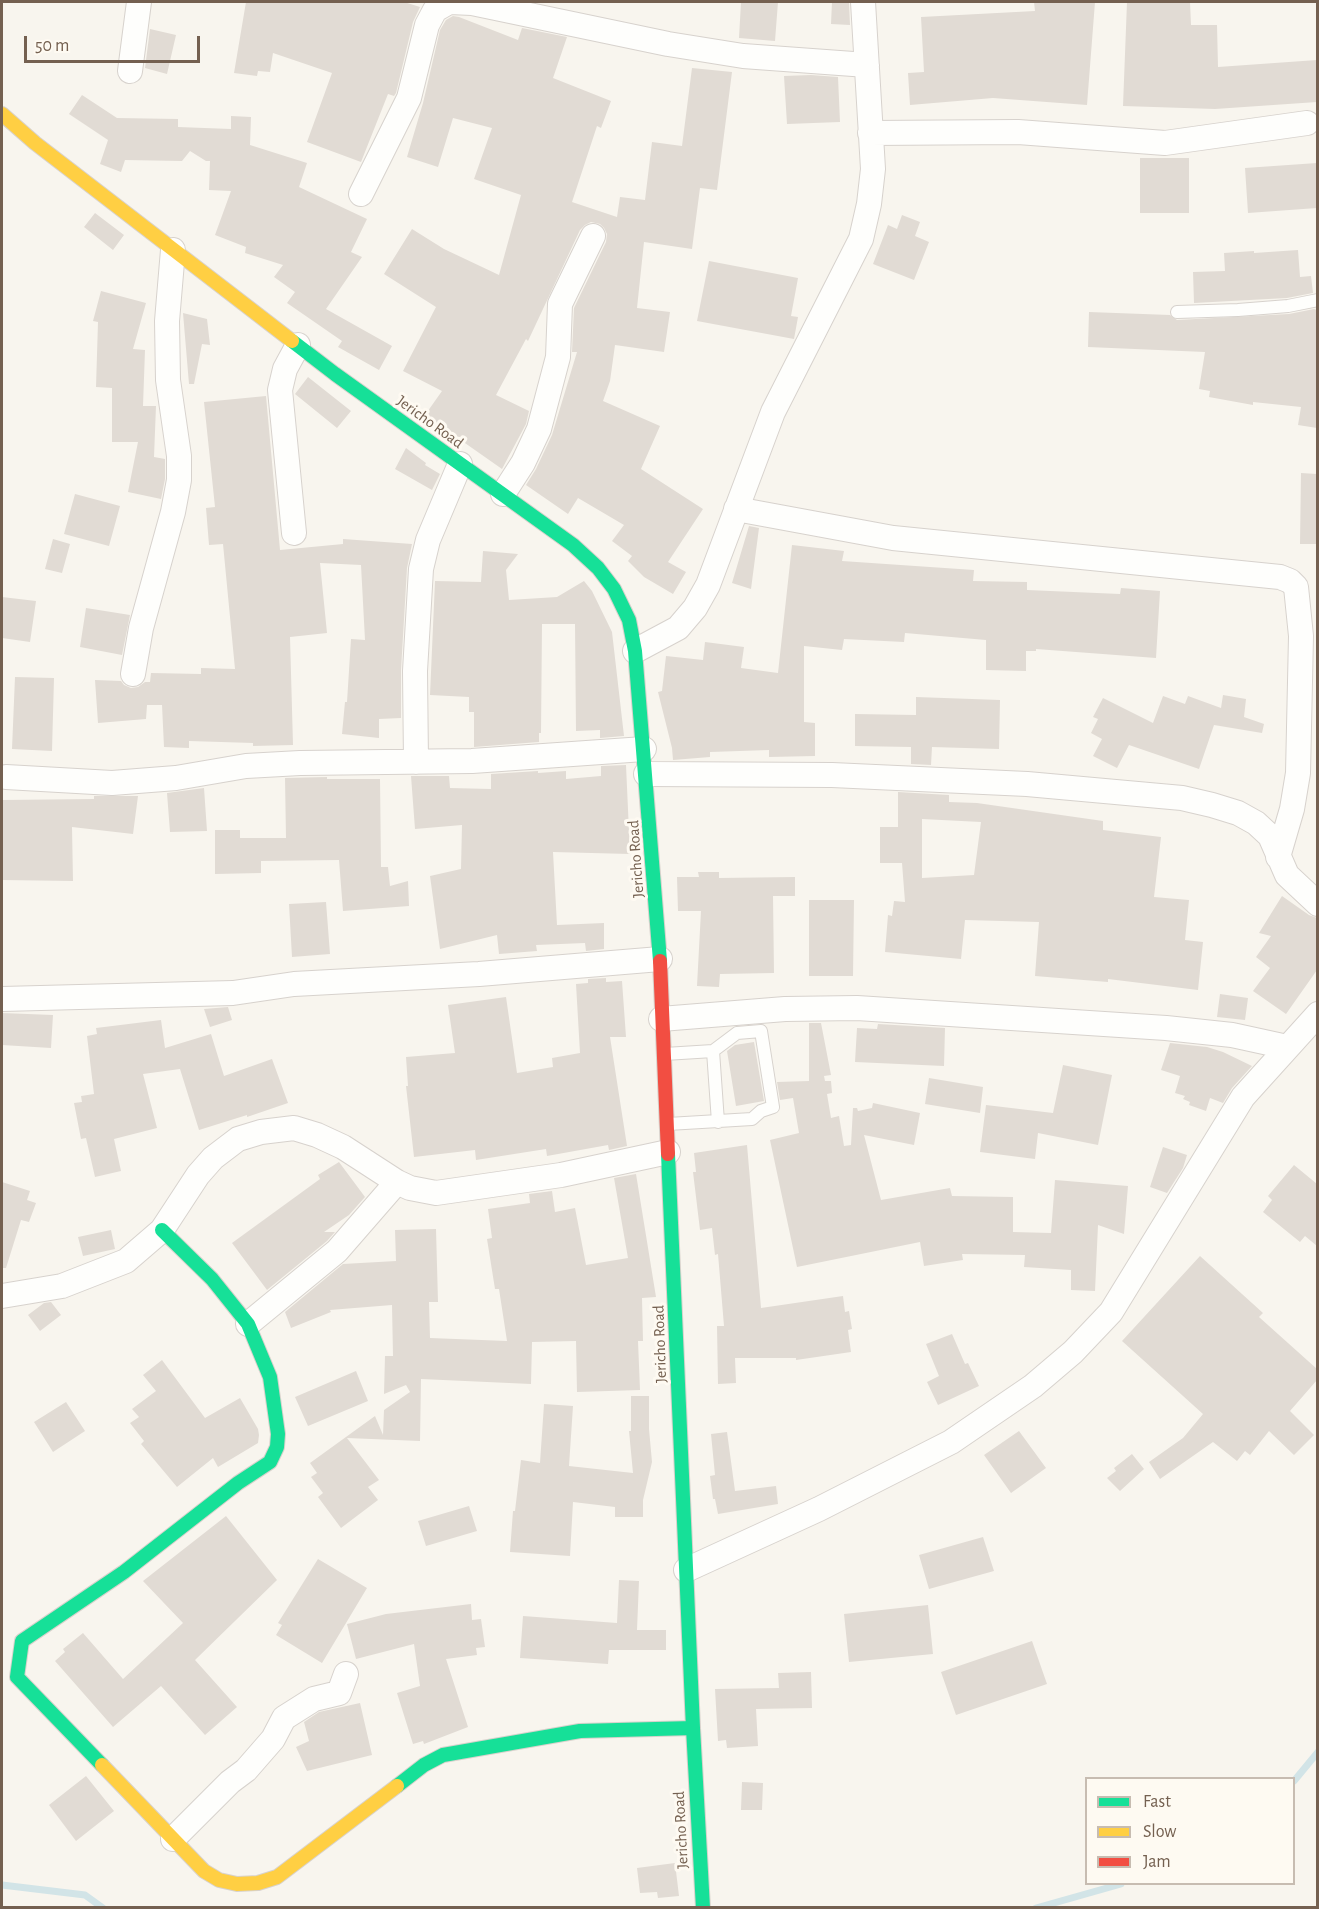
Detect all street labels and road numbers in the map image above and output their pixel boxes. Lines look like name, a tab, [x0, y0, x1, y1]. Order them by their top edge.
street label: Jericho Road	[393, 391, 467, 453]
street label: Jericho Road	[624, 819, 648, 899]
street label: Jericho Road	[649, 1305, 671, 1383]
street label: Jericho Road	[669, 1791, 693, 1869]

